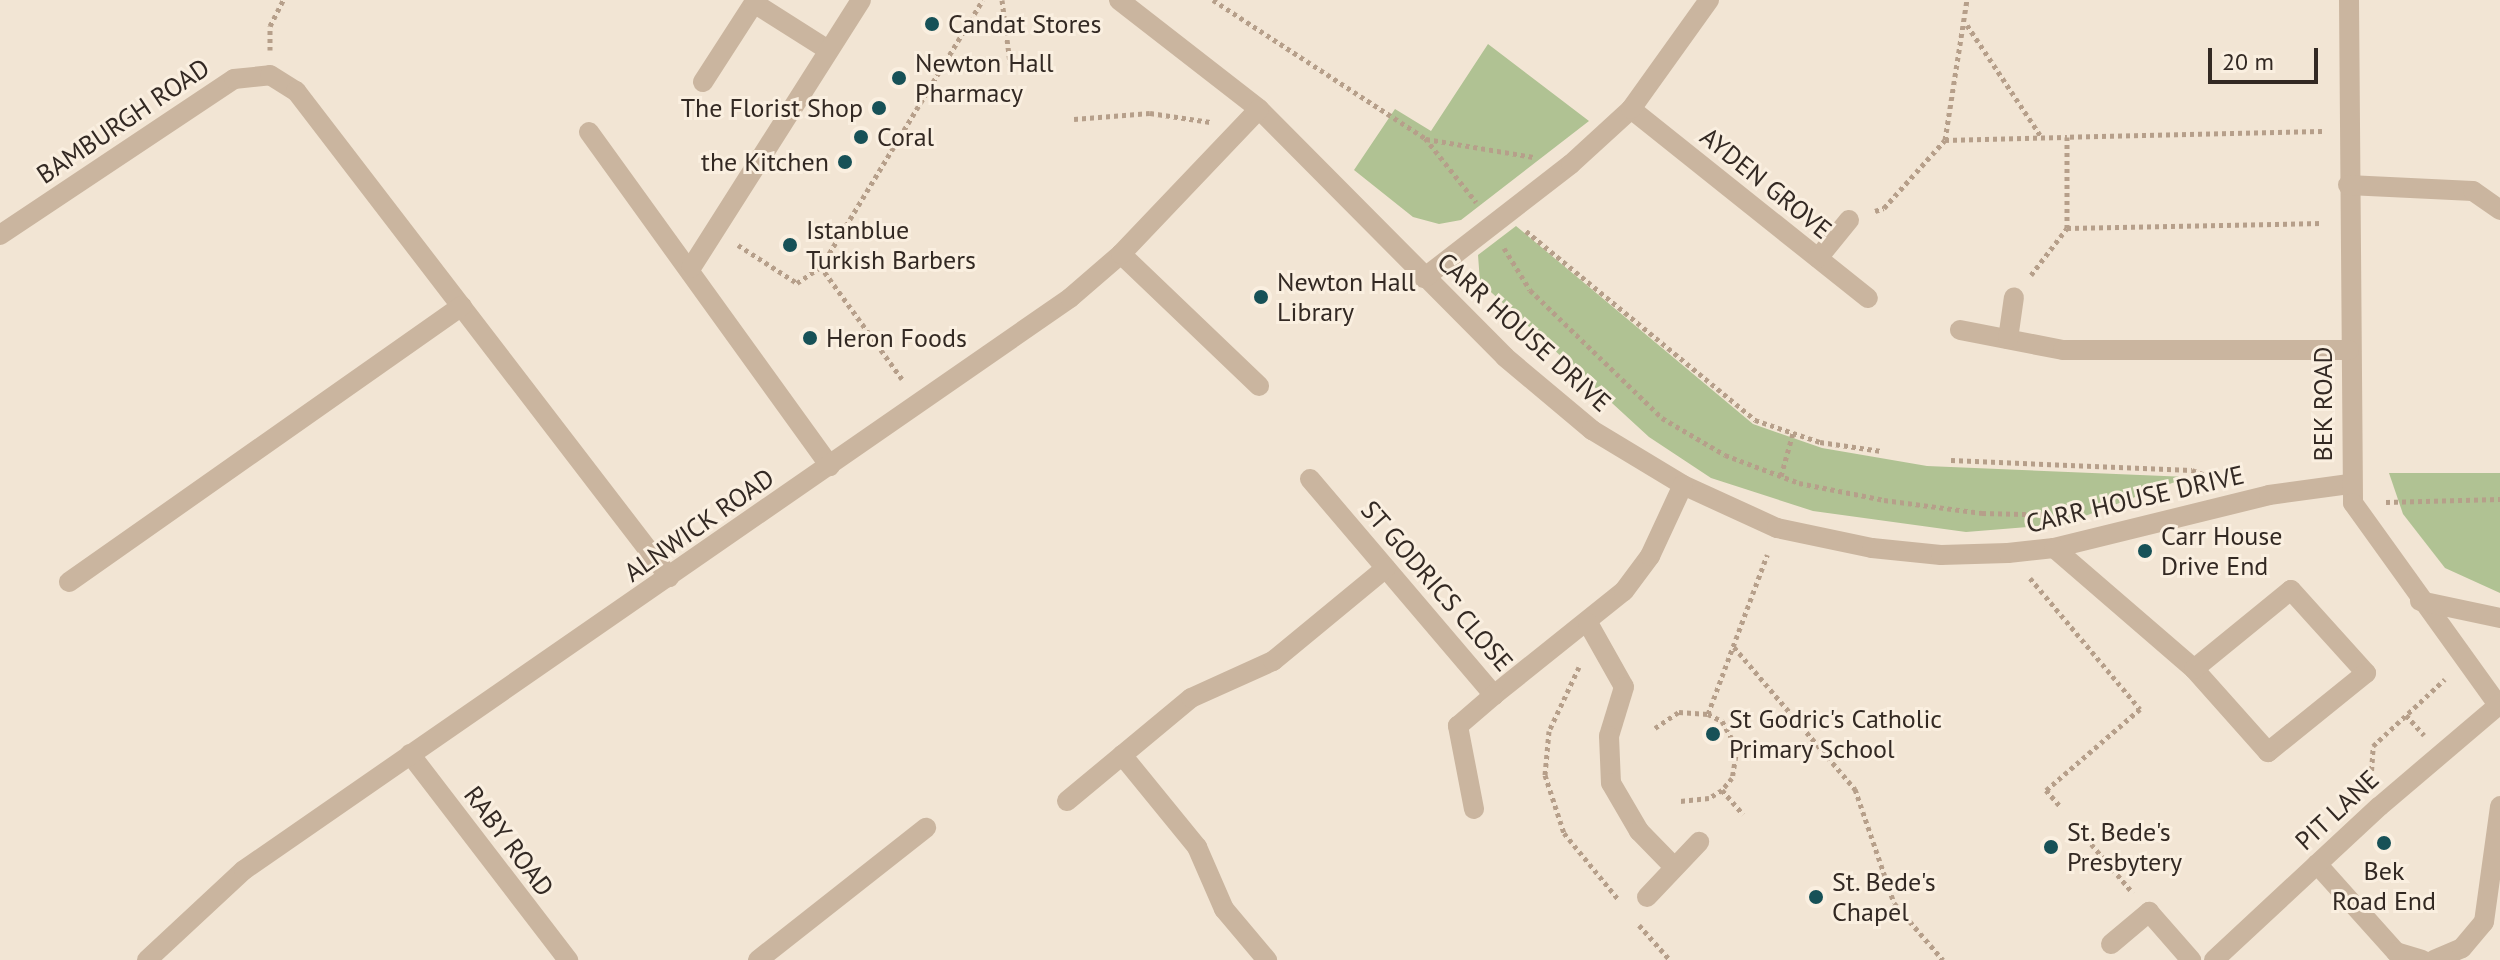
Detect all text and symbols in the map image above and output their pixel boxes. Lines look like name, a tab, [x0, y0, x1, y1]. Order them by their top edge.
place label: Candat Stores	[948, 8, 1101, 40]
marker: Candat Stores	[923, 15, 941, 33]
scale bar	[2212, 32, 2322, 82]
text: 20 m	[2222, 46, 2274, 77]
place label: Newton Hall Pharmacy	[915, 47, 1054, 108]
street label: BAMBURGH ROAD	[31, 52, 215, 190]
marker: Newton Hall Pharmacy	[890, 69, 908, 87]
place label: The Florist Shop	[681, 92, 863, 124]
marker: The Florist Shop	[870, 99, 888, 117]
place label: Coral	[877, 121, 934, 153]
street label: AYDEN GROVE	[1694, 121, 1838, 245]
marker: Coral	[852, 128, 870, 146]
place label: the Kitchen	[701, 146, 829, 178]
marker: the Kitchen	[836, 153, 854, 171]
place label: Istanblue Turkish Barbers	[806, 214, 976, 276]
marker: Istanblue Turkish Barbers	[781, 236, 799, 254]
street label: CARR HOUSE DRIVE	[1431, 246, 1617, 418]
place label: Newton Hall Library	[1277, 266, 1416, 328]
marker: Newton Hall Library	[1252, 288, 1270, 306]
place label: Heron Foods	[826, 322, 967, 354]
marker: Heron Foods	[801, 329, 819, 347]
street label: BEK ROAD	[2307, 346, 2339, 462]
street label: CARR HOUSE DRIVE	[2023, 459, 2247, 539]
street label: ALNWICK ROAD	[618, 462, 780, 588]
street label: ST GODRICS CLOSE	[1354, 494, 1520, 678]
place label: Carr House Drive End	[2161, 520, 2282, 582]
marker: Carr House Drive End	[2136, 542, 2154, 560]
place label: St Godric's Catholic Primary School	[1729, 703, 1942, 764]
marker: St Godric's Catholic Primary School	[1704, 725, 1722, 743]
street label: PIT LANE	[2288, 763, 2386, 857]
street label: RABY ROAD	[457, 780, 561, 902]
place label: St. Bede's Presbytery	[2067, 816, 2182, 878]
marker: Bek Road End	[2375, 834, 2393, 852]
marker: St. Bede's Presbytery	[2042, 838, 2060, 856]
place label: Bek Road End	[2332, 855, 2436, 916]
place label: St. Bede's Chapel	[1832, 866, 1938, 928]
marker: St. Bede's Chapel	[1807, 888, 1825, 906]

